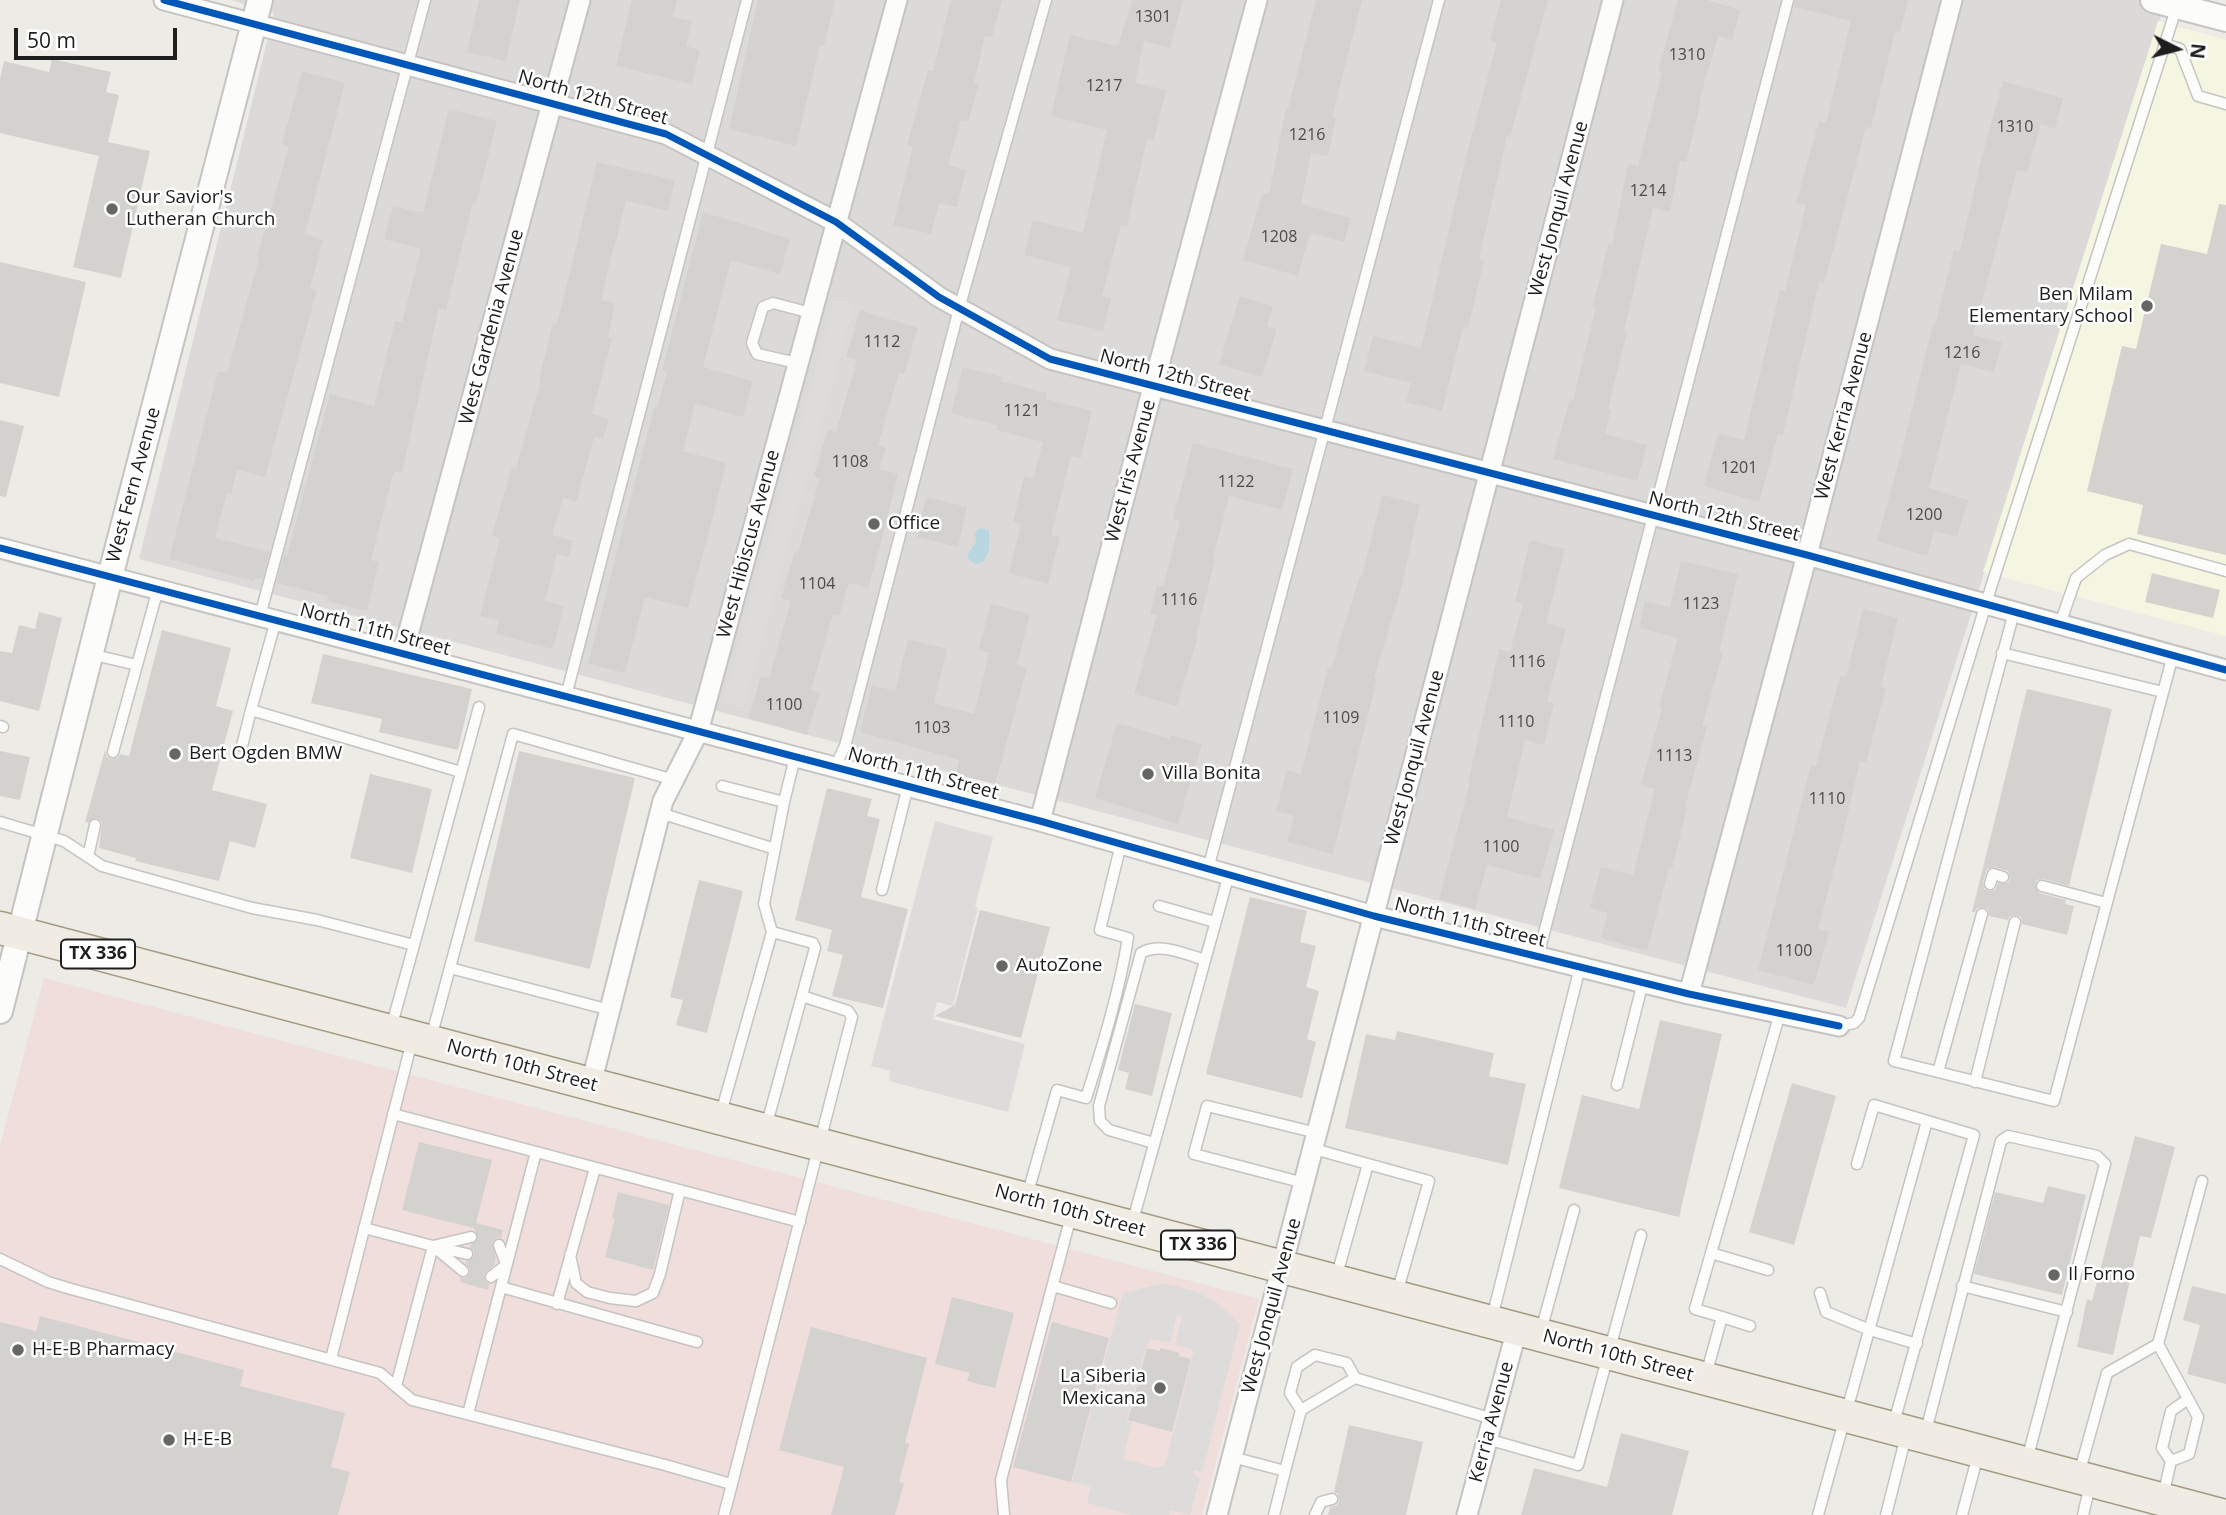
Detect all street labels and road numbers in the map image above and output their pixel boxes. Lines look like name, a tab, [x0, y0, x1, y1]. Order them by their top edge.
street label: North 12th Street	[515, 66, 671, 130]
street label: West Jonquil Avenue	[1525, 119, 1593, 299]
street label: West Gardenia Avenue	[455, 227, 529, 427]
street label: West Kerria Avenue	[1811, 329, 1877, 503]
street label: North 12th Street	[1097, 345, 1253, 407]
street label: West Iris Avenue	[1101, 397, 1161, 545]
street label: West Fern Avenue	[102, 405, 166, 565]
street label: West Hibiscus Avenue	[713, 447, 785, 641]
street label: North 12th Street	[1646, 487, 1802, 547]
street label: North 11th Street	[297, 599, 453, 661]
street label: West Jonquil Avenue	[1381, 668, 1449, 848]
street label: North 11th Street	[845, 743, 1001, 805]
street label: North 11th Street	[1392, 893, 1548, 953]
road number: TX 336	[61, 939, 135, 968]
street label: North 10th Street	[444, 1035, 600, 1097]
street label: North 10th Street	[992, 1180, 1148, 1242]
street label: West Jonquil Avenue	[1238, 1216, 1306, 1396]
road number: TX 336	[1161, 1230, 1235, 1260]
street label: North 10th Street	[1540, 1325, 1696, 1387]
street label: Kerria Avenue	[1465, 1359, 1519, 1485]

